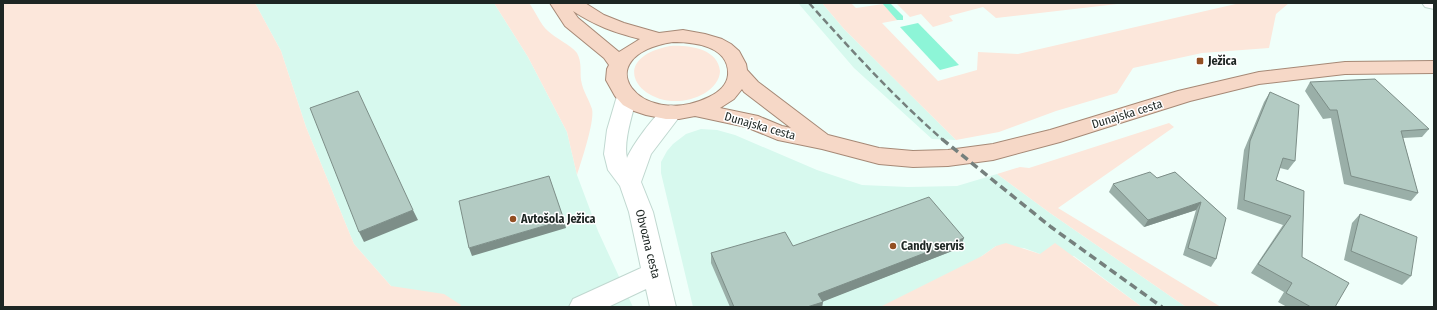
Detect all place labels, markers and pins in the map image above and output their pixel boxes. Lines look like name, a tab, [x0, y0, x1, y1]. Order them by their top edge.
place label: Ježica	[1207, 54, 1237, 68]
marker: Ježica	[1195, 56, 1205, 66]
place label: Avtošola Ježica	[520, 212, 596, 226]
marker: Avtošola Ježica	[508, 214, 518, 224]
place label: Candy servis	[901, 239, 965, 253]
marker: Candy servis	[888, 241, 898, 251]

